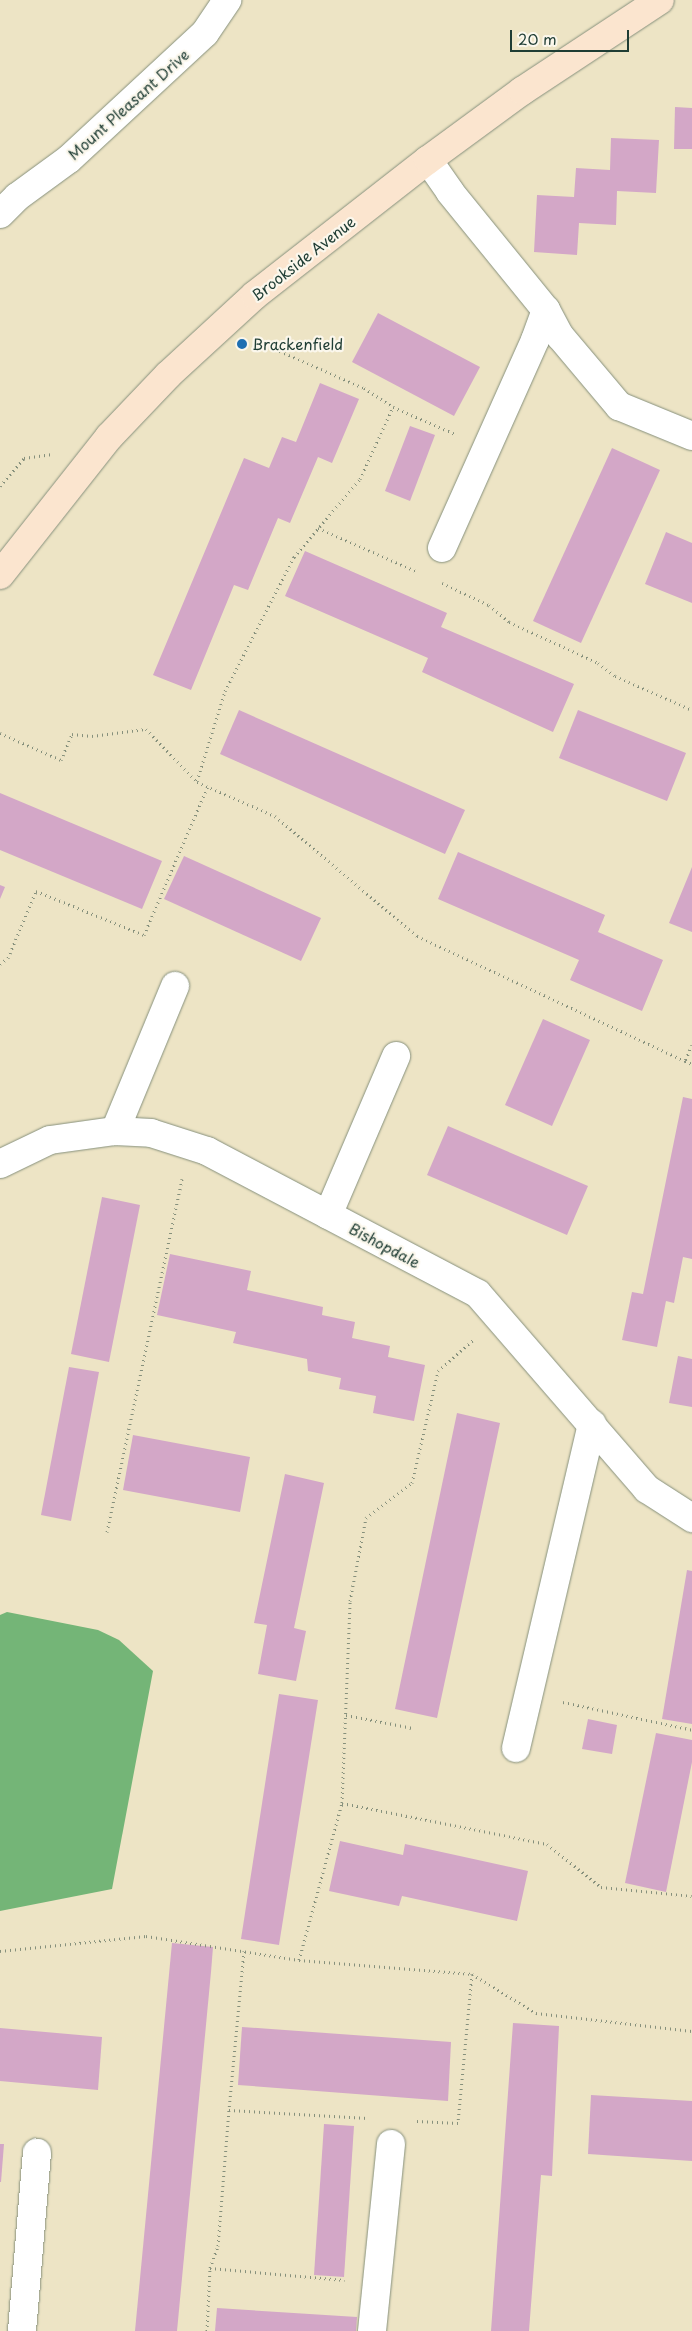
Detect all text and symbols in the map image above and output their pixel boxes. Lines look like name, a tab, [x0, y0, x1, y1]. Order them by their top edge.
scale bar	[512, 20, 631, 52]
text: 20 m	[518, 27, 557, 50]
street label: Mount Pleasant Drive	[64, 45, 192, 163]
street label: Brookside Avenue	[247, 212, 359, 304]
place label: Brackenfield	[252, 335, 343, 353]
marker: Brackenfield	[236, 338, 248, 350]
street label: Bishopdale	[346, 1219, 424, 1271]

